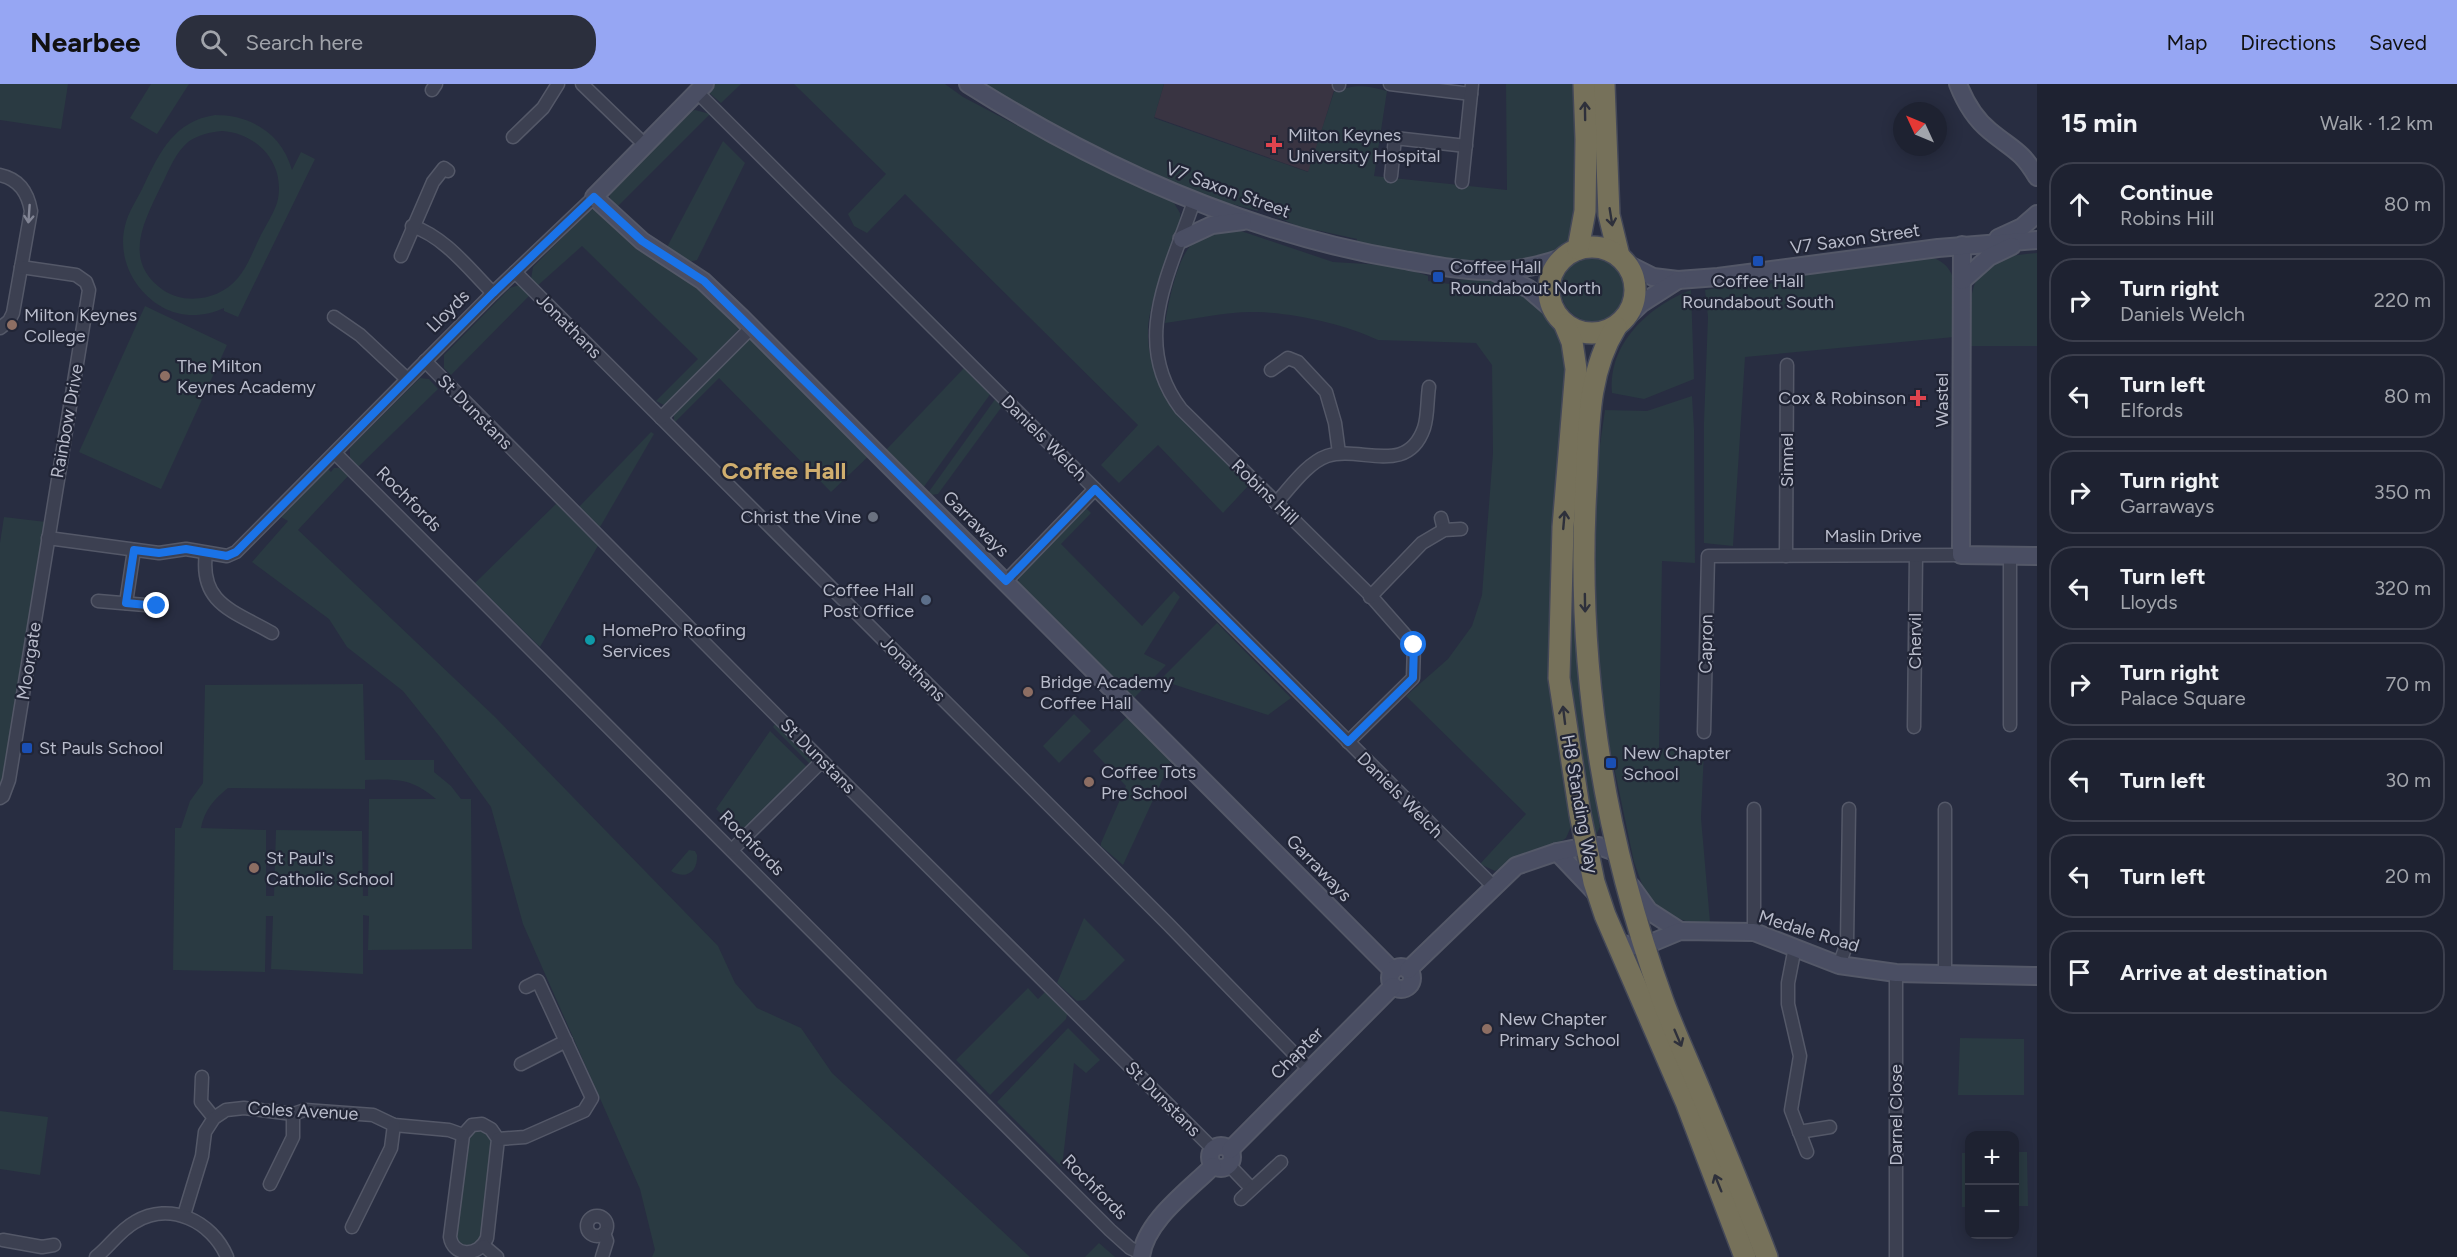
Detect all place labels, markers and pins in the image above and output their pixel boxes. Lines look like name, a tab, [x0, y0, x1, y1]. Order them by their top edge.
place label: Milton Keynes University Hospital	[1288, 124, 1440, 167]
marker: Milton Keynes University Hospital	[1265, 136, 1283, 154]
marker: Coffee Hall Roundabout South	[1751, 254, 1765, 268]
place label: Coffee Hall Roundabout North	[1450, 256, 1601, 299]
marker: Coffee Hall Roundabout North	[1431, 270, 1445, 284]
place label: Coffee Hall Roundabout South	[1682, 270, 1834, 313]
place label: Milton Keynes College	[24, 304, 137, 347]
marker: Milton Keynes College	[5, 318, 19, 332]
place label: The Milton Keynes Academy	[177, 355, 316, 398]
marker: The Milton Keynes Academy	[158, 369, 172, 383]
place label: Cox & Robinson	[1778, 387, 1906, 409]
marker: Cox & Robinson	[1911, 391, 1925, 405]
place label: Christ the Vine	[740, 506, 861, 528]
marker: Christ the Vine	[866, 510, 880, 524]
place label: Coffee Hall Post Office	[823, 579, 914, 622]
marker: Coffee Hall Post Office	[919, 593, 933, 607]
place label: HomePro Roofing Services	[602, 619, 746, 662]
marker: HomePro Roofing Services	[583, 633, 597, 647]
place label: Bridge Academy Coffee Hall	[1040, 671, 1173, 714]
marker: Bridge Academy Coffee Hall	[1021, 685, 1035, 699]
place label: St Pauls School	[39, 737, 163, 759]
marker: St Pauls School	[20, 741, 34, 755]
place label: New Chapter School	[1623, 742, 1731, 785]
marker: New Chapter School	[1604, 756, 1618, 770]
place label: Coffee Tots Pre School	[1101, 761, 1196, 804]
marker: Coffee Tots Pre School	[1082, 775, 1096, 789]
place label: St Paul's Catholic School	[266, 847, 393, 890]
marker: St Paul's Catholic School	[247, 861, 261, 875]
place label: New Chapter Primary School	[1499, 1008, 1620, 1051]
marker: New Chapter Primary School	[1480, 1022, 1494, 1036]

